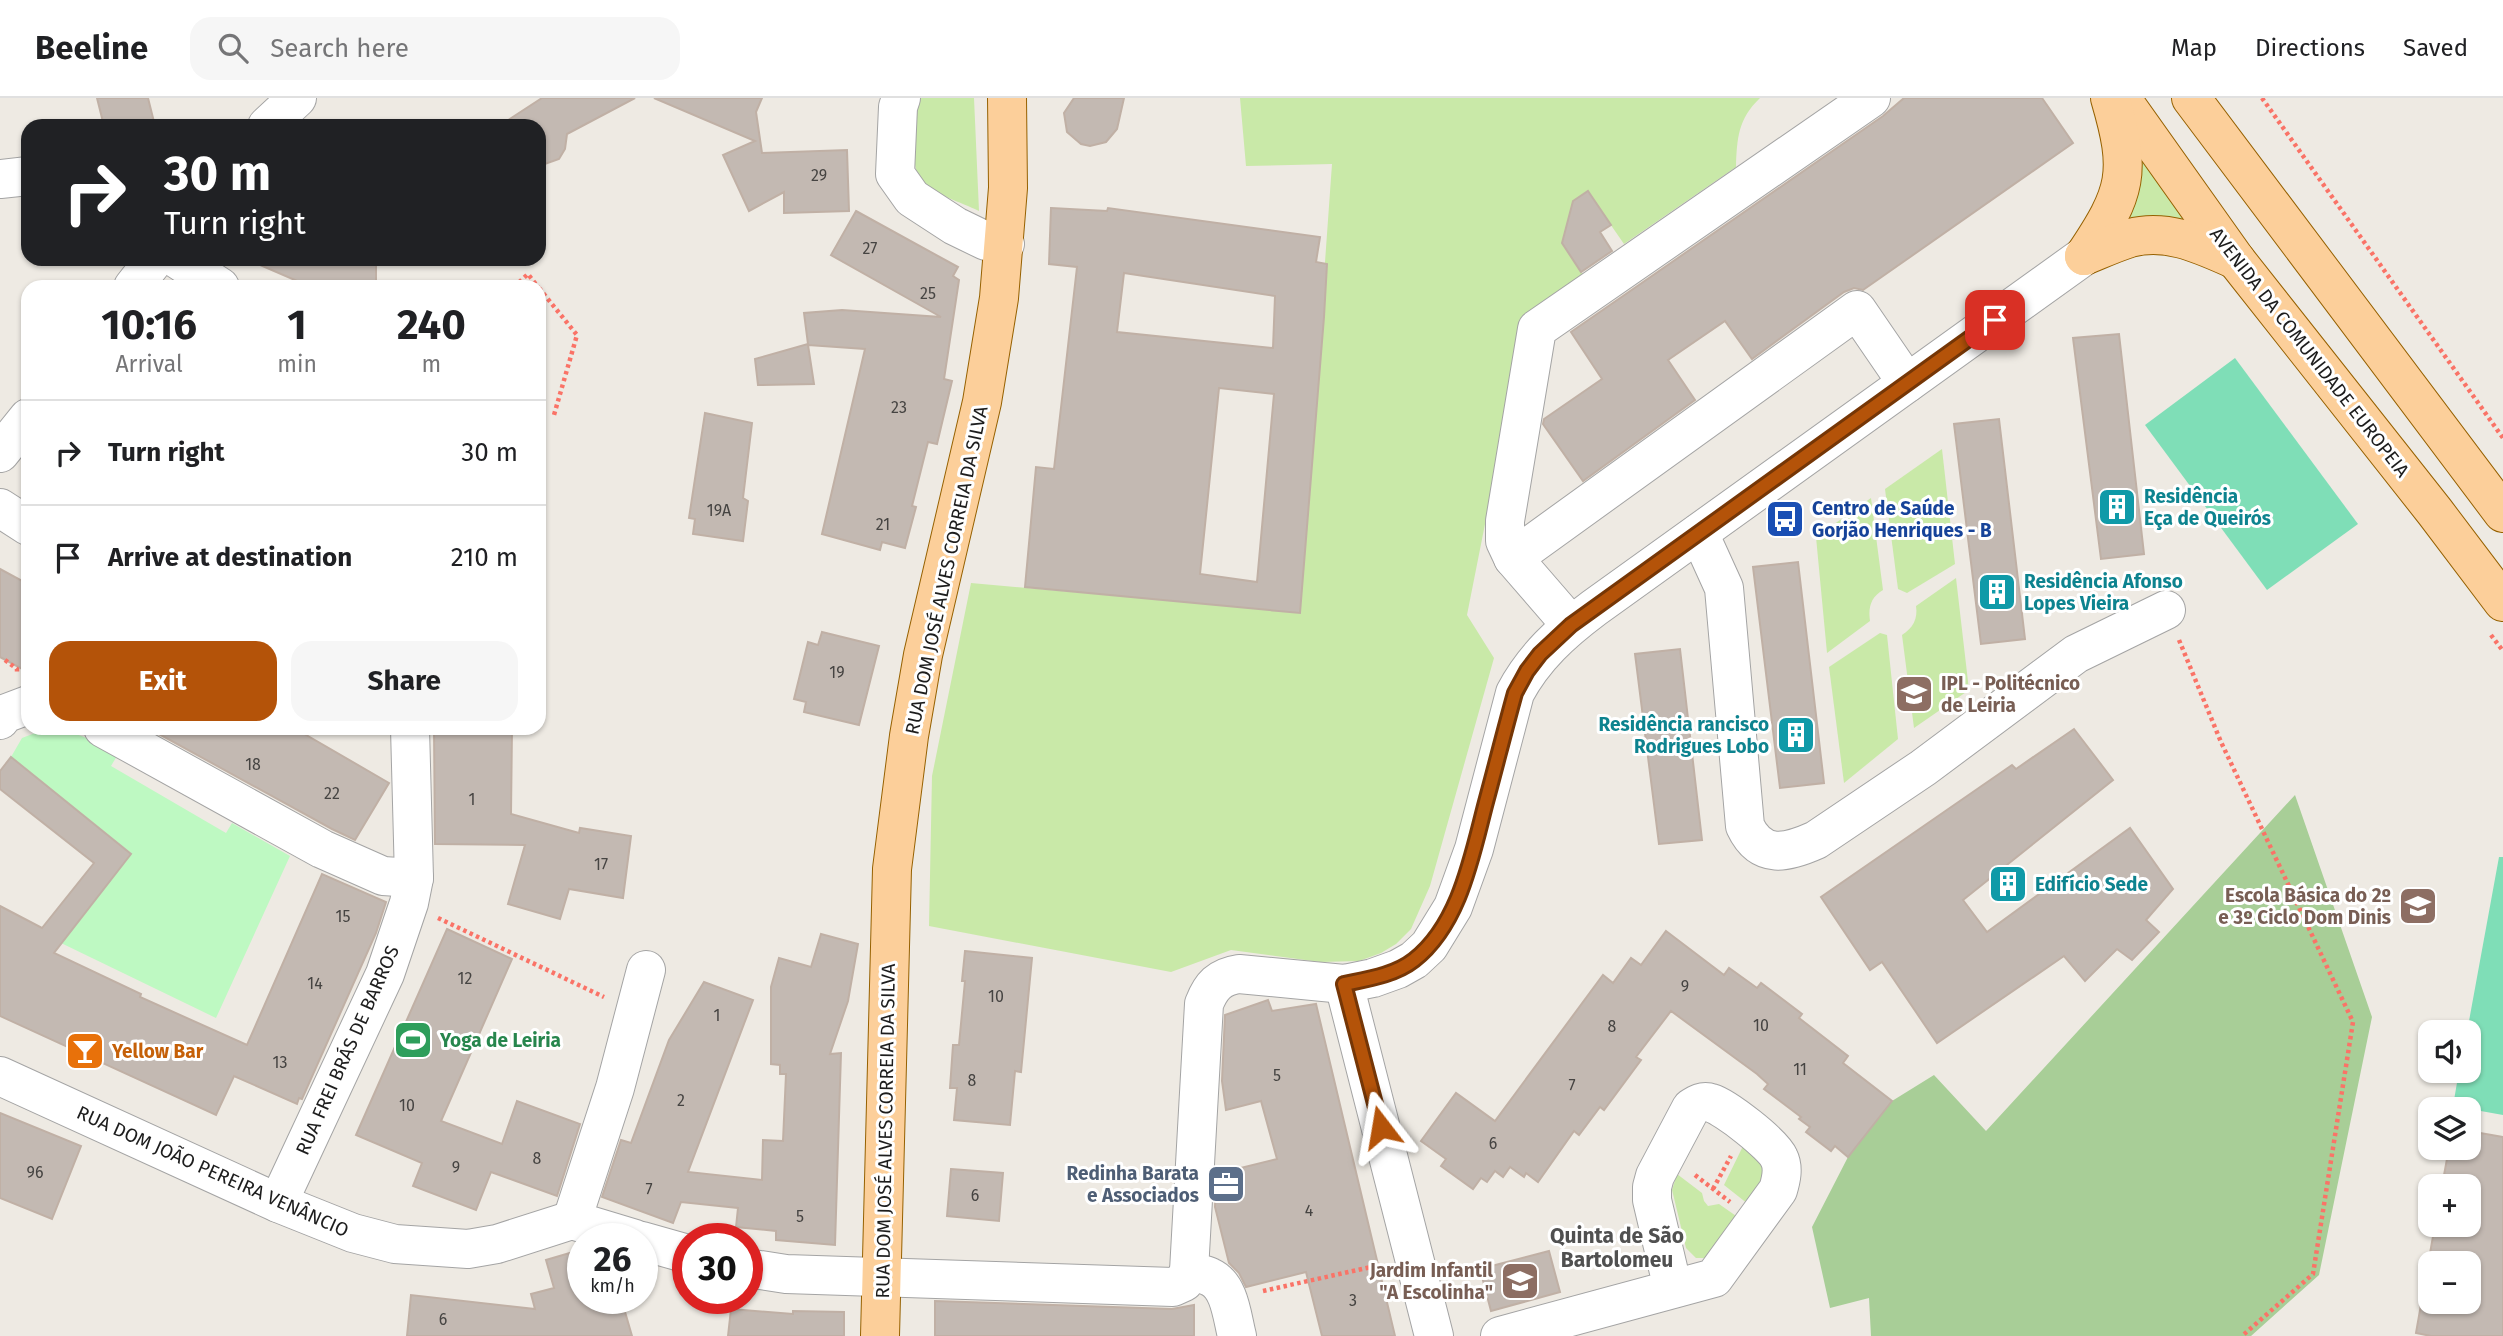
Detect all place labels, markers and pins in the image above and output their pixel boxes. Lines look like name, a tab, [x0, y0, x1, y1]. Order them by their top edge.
pin	[1965, 290, 2025, 350]
place label: Residência Eça de Queirós	[2144, 485, 2271, 530]
building icon: Residência Eça de Queirós	[2096, 486, 2138, 528]
place label: Centro de Saúde Gorjão Henriques - B	[1812, 497, 1992, 542]
bus stop icon: Centro de Saúde Gorjão Henriques - B	[1764, 498, 1806, 540]
place label: Residência Afonso Lopes Vieira	[2024, 570, 2183, 615]
building icon: Residência Afonso Lopes Vieira	[1976, 571, 2018, 613]
place label: IPL - Politécnico de Leiria	[1941, 672, 2080, 717]
school or university icon: IPL - Politécnico de Leiria	[1893, 673, 1935, 715]
place label: Residência rancisco Rodrigues Lobo	[1599, 713, 1769, 758]
building icon: Residência rancisco Rodrigues Lobo	[1775, 714, 1817, 756]
building icon: Edifício Sede	[1987, 863, 2029, 905]
place label: Edifício Sede	[2035, 873, 2148, 896]
place label: Escola Básica do 2º e 3º Ciclo Dom Dinis	[2218, 884, 2391, 929]
school or university icon: Escola Básica do 2º e 3º Ciclo Dom Dinis	[2397, 885, 2439, 927]
sports icon: Yoga de Leiria	[392, 1019, 434, 1061]
place label: Yoga de Leiria	[439, 1029, 561, 1052]
bar icon: Yellow Bar	[64, 1030, 106, 1072]
place label: Yellow Bar	[111, 1040, 204, 1063]
place label: Redinha Barata e Associados	[1066, 1162, 1199, 1207]
office icon: Redinha Barata e Associados	[1205, 1163, 1247, 1205]
place label: Jardim Infantil "A Escolinha"	[1369, 1259, 1493, 1304]
school or university icon: Jardim Infantil "A Escolinha"	[1499, 1260, 1541, 1302]

